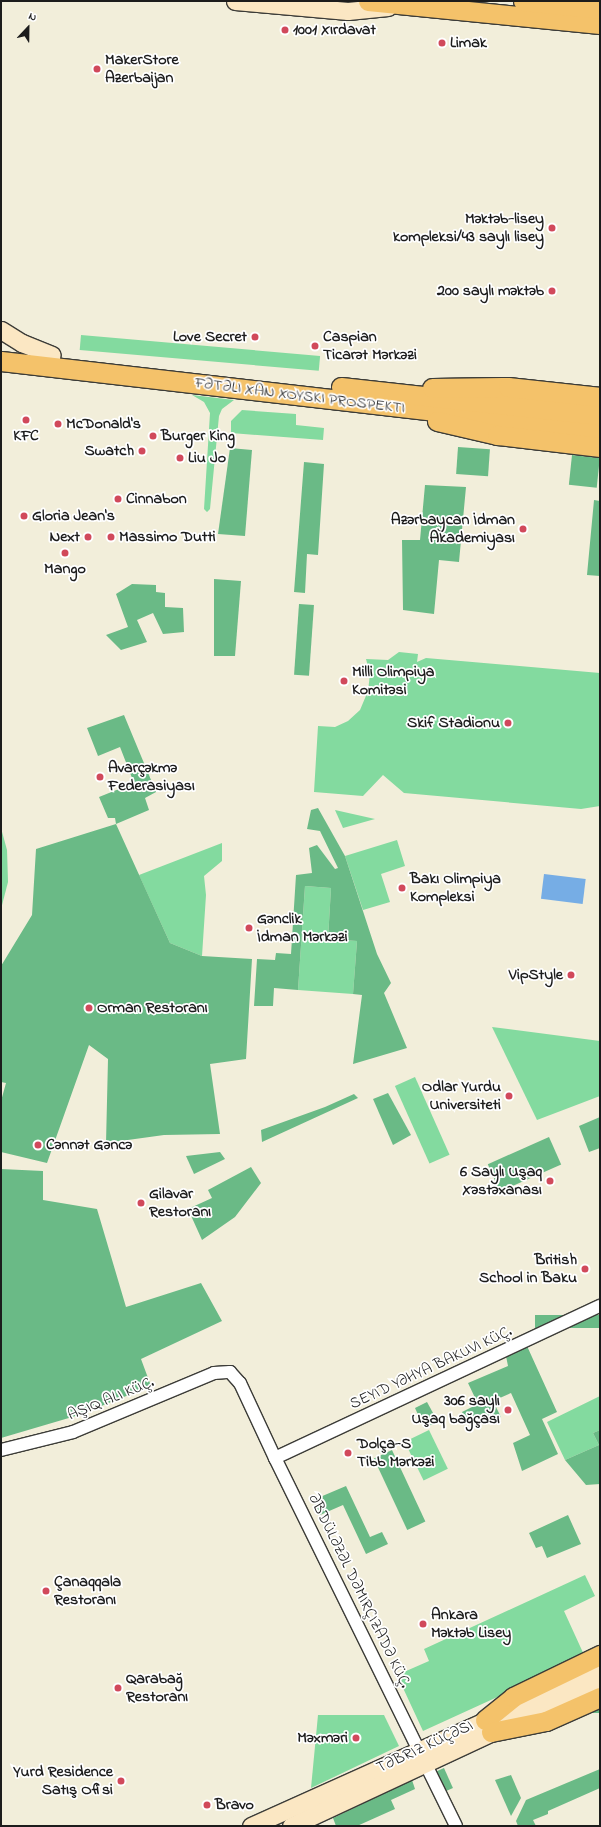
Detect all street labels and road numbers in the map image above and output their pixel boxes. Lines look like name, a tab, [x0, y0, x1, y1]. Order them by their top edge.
street label: FƏTƏLI XAN XOYSKI PROSPEKTI	[194, 374, 406, 418]
street label: SEYID YƏHYA BAKUVI KÜÇ.	[347, 1322, 515, 1414]
street label: AŞIQ ALI KÜÇ.	[65, 1373, 157, 1425]
street label: ƏBDÜLƏZƏL DƏMIRÇIZADƏ KÜÇ.	[303, 1491, 415, 1691]
street label: TƏBRIZ KÜÇƏSI	[374, 1716, 476, 1778]

